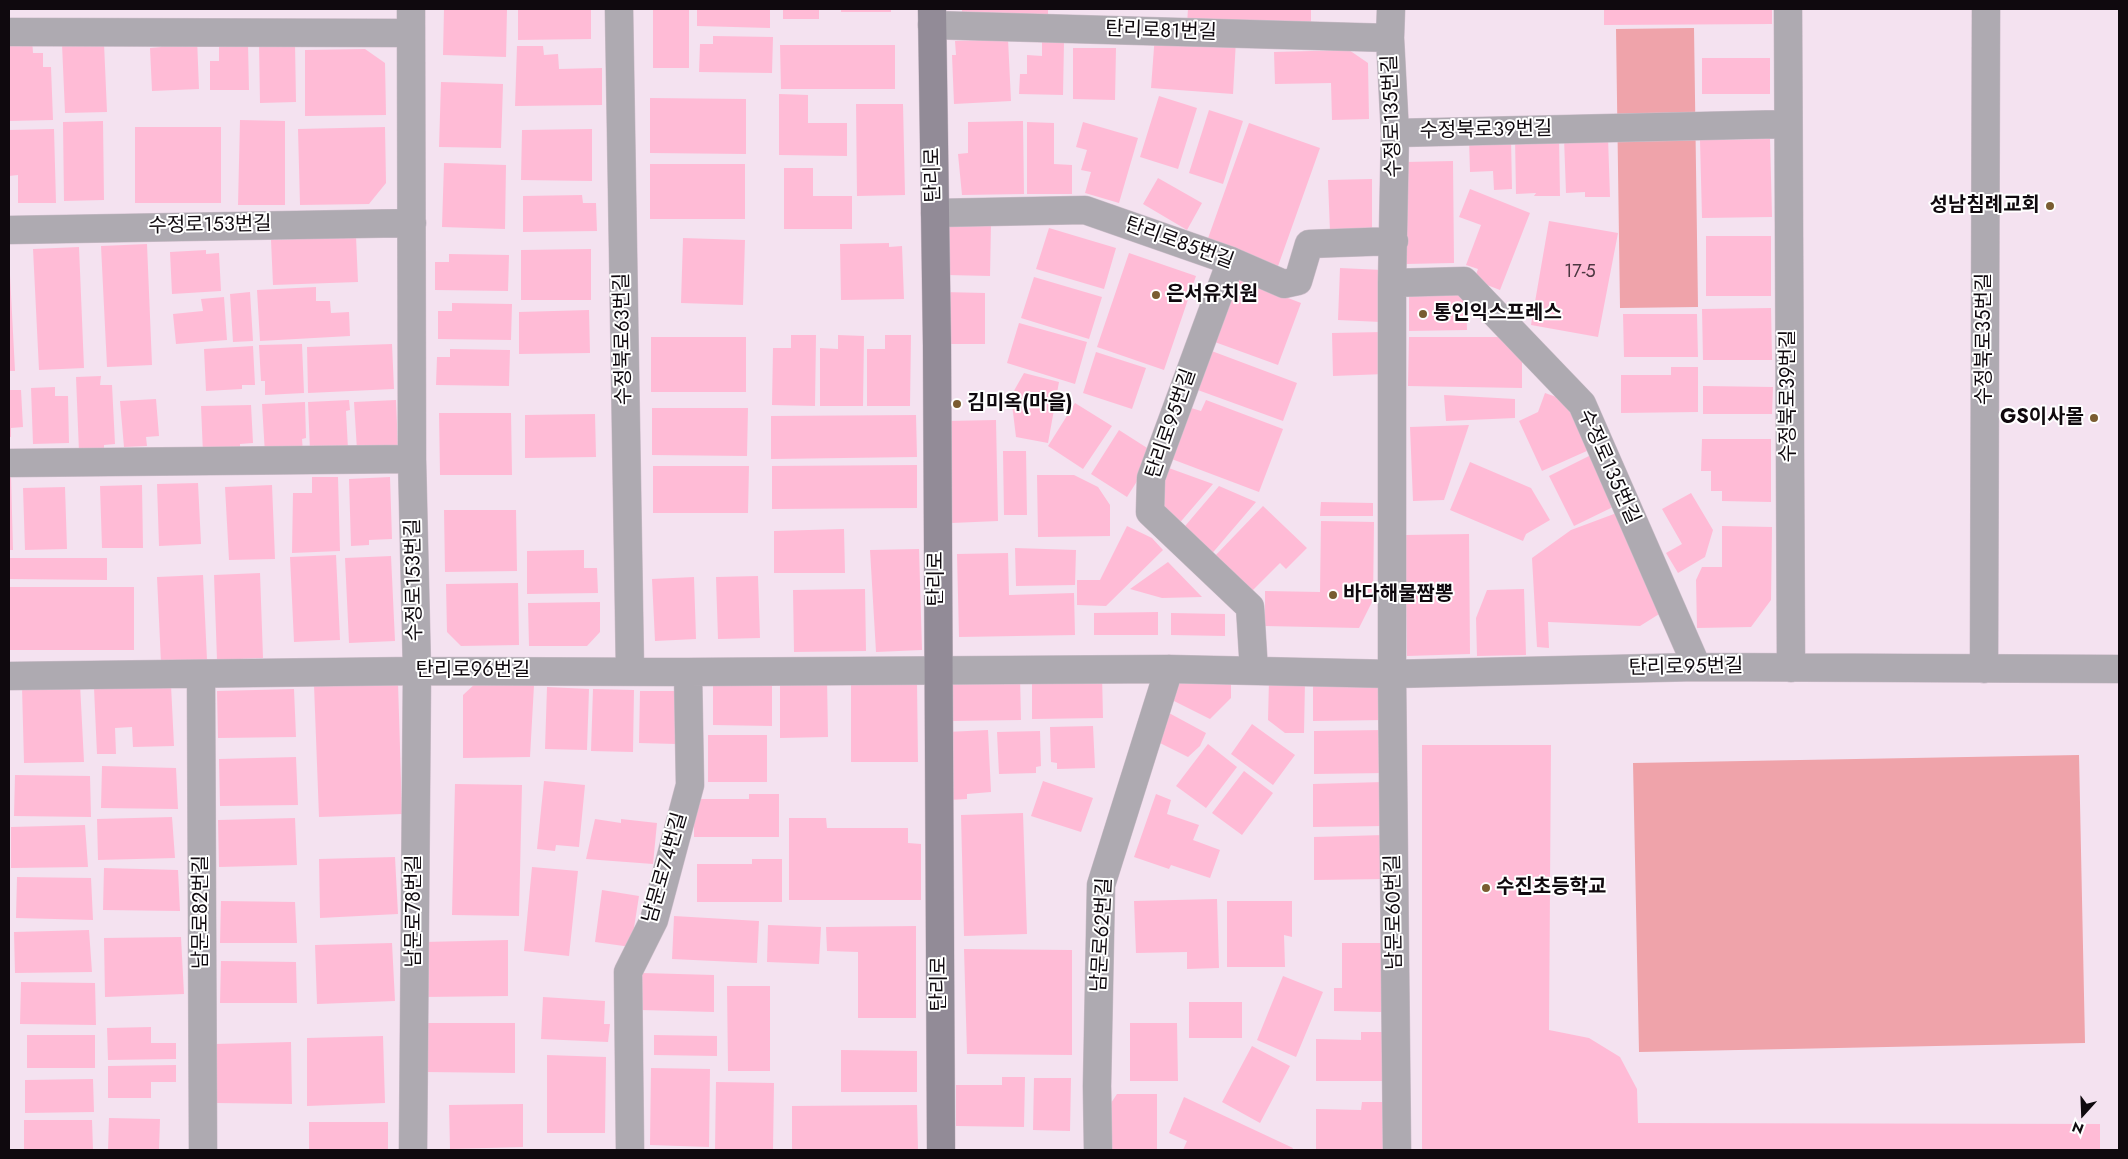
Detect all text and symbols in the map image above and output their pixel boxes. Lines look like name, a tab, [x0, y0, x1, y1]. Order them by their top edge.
street label: 탄리로81번길	[1105, 18, 1217, 46]
street label: 수정로135번길	[1379, 54, 1407, 178]
street label: 수정북로39번길	[1419, 118, 1553, 144]
street label: 탄리로	[922, 147, 946, 203]
place label: 성남침례교회	[1930, 194, 2040, 218]
marker: 성남침례교회	[2044, 200, 2056, 212]
street label: 수정로153번길	[148, 213, 272, 239]
street label: 탄리로85번길	[1121, 213, 1237, 275]
house number: 17-5	[1564, 262, 1596, 284]
street label: 수정북로63번길	[611, 272, 637, 406]
street label: 수정북로35번길	[1973, 273, 1997, 405]
place label: 은서유치원	[1166, 283, 1258, 307]
marker: 은서유치원	[1150, 289, 1162, 301]
place label: 통인익스프레스	[1433, 302, 1562, 326]
marker: 통인익스프레스	[1417, 308, 1429, 320]
street label: 수정북로39번길	[1777, 330, 1801, 462]
street label: 탄리로95번길	[1142, 366, 1202, 482]
place label: 김미옥(마을)	[967, 392, 1073, 416]
marker: 김미옥(마을)	[951, 398, 963, 410]
street label: 수정로135번길	[1572, 406, 1644, 528]
place label: GS이사몰	[2000, 406, 2084, 430]
marker: GS이사몰	[2088, 412, 2100, 424]
street label: 수정로153번길	[402, 518, 428, 642]
street label: 탄리로	[925, 551, 949, 607]
place label: 바다해물짬뽕	[1343, 583, 1453, 607]
marker: 바다해물짬뽕	[1327, 589, 1339, 601]
street label: 탄리로95번길	[1628, 655, 1744, 681]
street label: 탄리로96번길	[415, 659, 531, 683]
street label: 남문로74번길	[639, 810, 693, 926]
street label: 남문로78번길	[403, 854, 427, 968]
street label: 남문로60번길	[1382, 854, 1408, 970]
street label: 남문로82번길	[190, 855, 214, 969]
place label: 수진초등학교	[1496, 876, 1606, 900]
street label: 남문로62번길	[1088, 877, 1118, 993]
marker: 수진초등학교	[1480, 882, 1492, 894]
street label: 탄리로	[928, 956, 952, 1012]
north arrow	[2058, 1089, 2108, 1139]
text: N	[2069, 1117, 2087, 1139]

